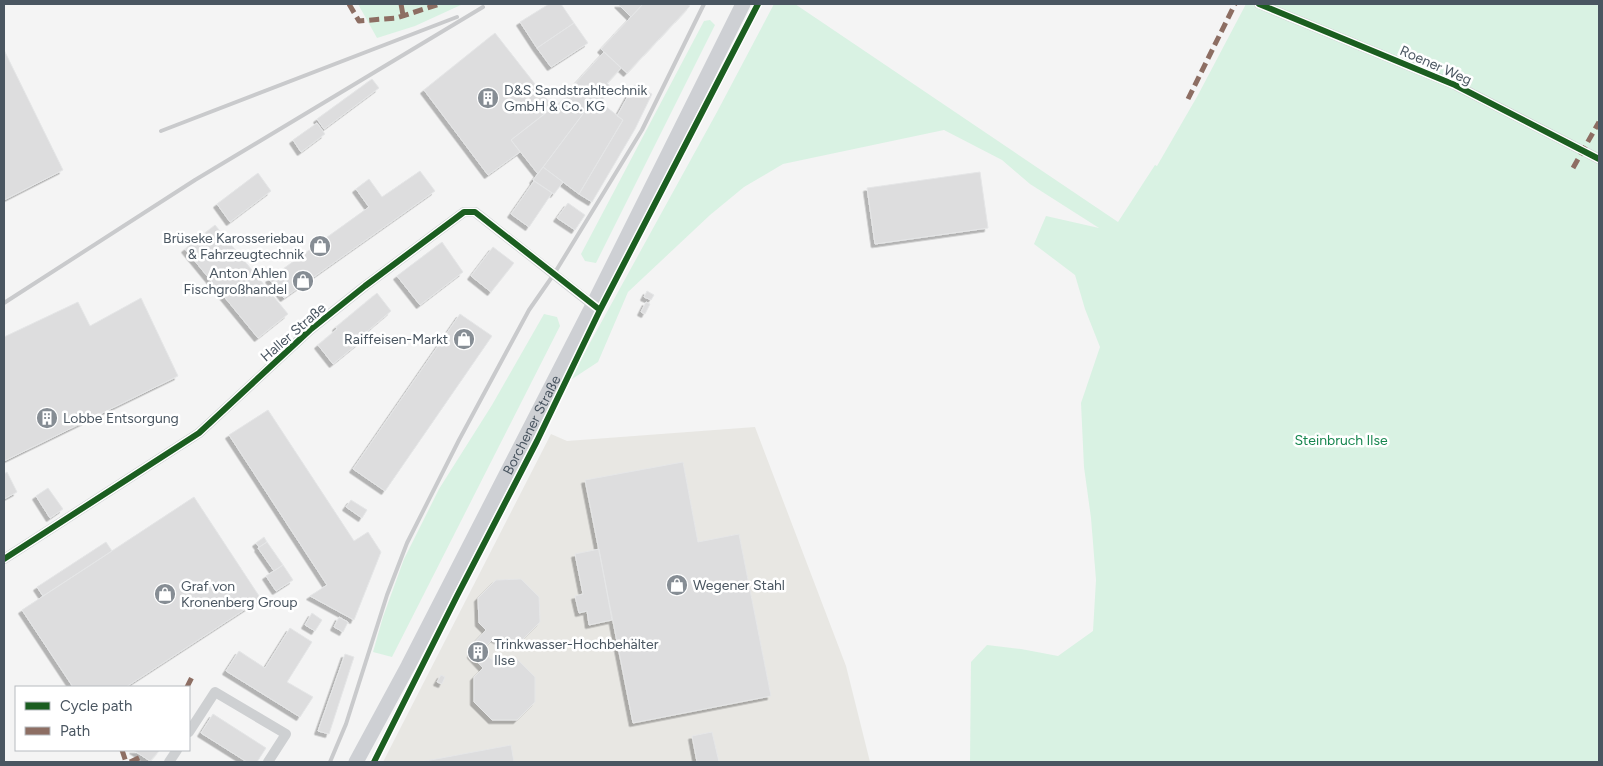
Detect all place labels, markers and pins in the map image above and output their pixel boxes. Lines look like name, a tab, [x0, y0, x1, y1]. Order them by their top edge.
place label: D&S Sandstrahltechnik GmbH & Co. KG	[504, 82, 647, 115]
building icon: D&S Sandstrahltechnik GmbH & Co. KG	[476, 86, 500, 110]
place label: Brüseke Karosseriebau & Fahrzeugtechnik	[163, 230, 304, 263]
shop icon: Brüseke Karosseriebau & Fahrzeugtechnik	[308, 234, 332, 258]
place label: Anton Ahlen Fischgroßhandel	[184, 265, 287, 298]
shop icon: Anton Ahlen Fischgroßhandel	[291, 269, 315, 293]
shop icon: Raiffeisen-Markt	[452, 327, 476, 351]
place label: Raiffeisen-Markt	[344, 331, 448, 348]
building icon: Lobbe Entsorgung	[35, 406, 59, 430]
place label: Lobbe Entsorgung	[63, 410, 179, 427]
shop icon: Wegener Stahl	[665, 573, 689, 597]
place label: Wegener Stahl	[693, 577, 785, 594]
place label: Graf von Kronenberg Group	[181, 578, 297, 611]
shop icon: Graf von Kronenberg Group	[153, 582, 177, 606]
place label: Trinkwasser-Hochbehälter Ilse	[494, 636, 659, 669]
building icon: Trinkwasser-Hochbehälter Ilse	[466, 640, 490, 664]

